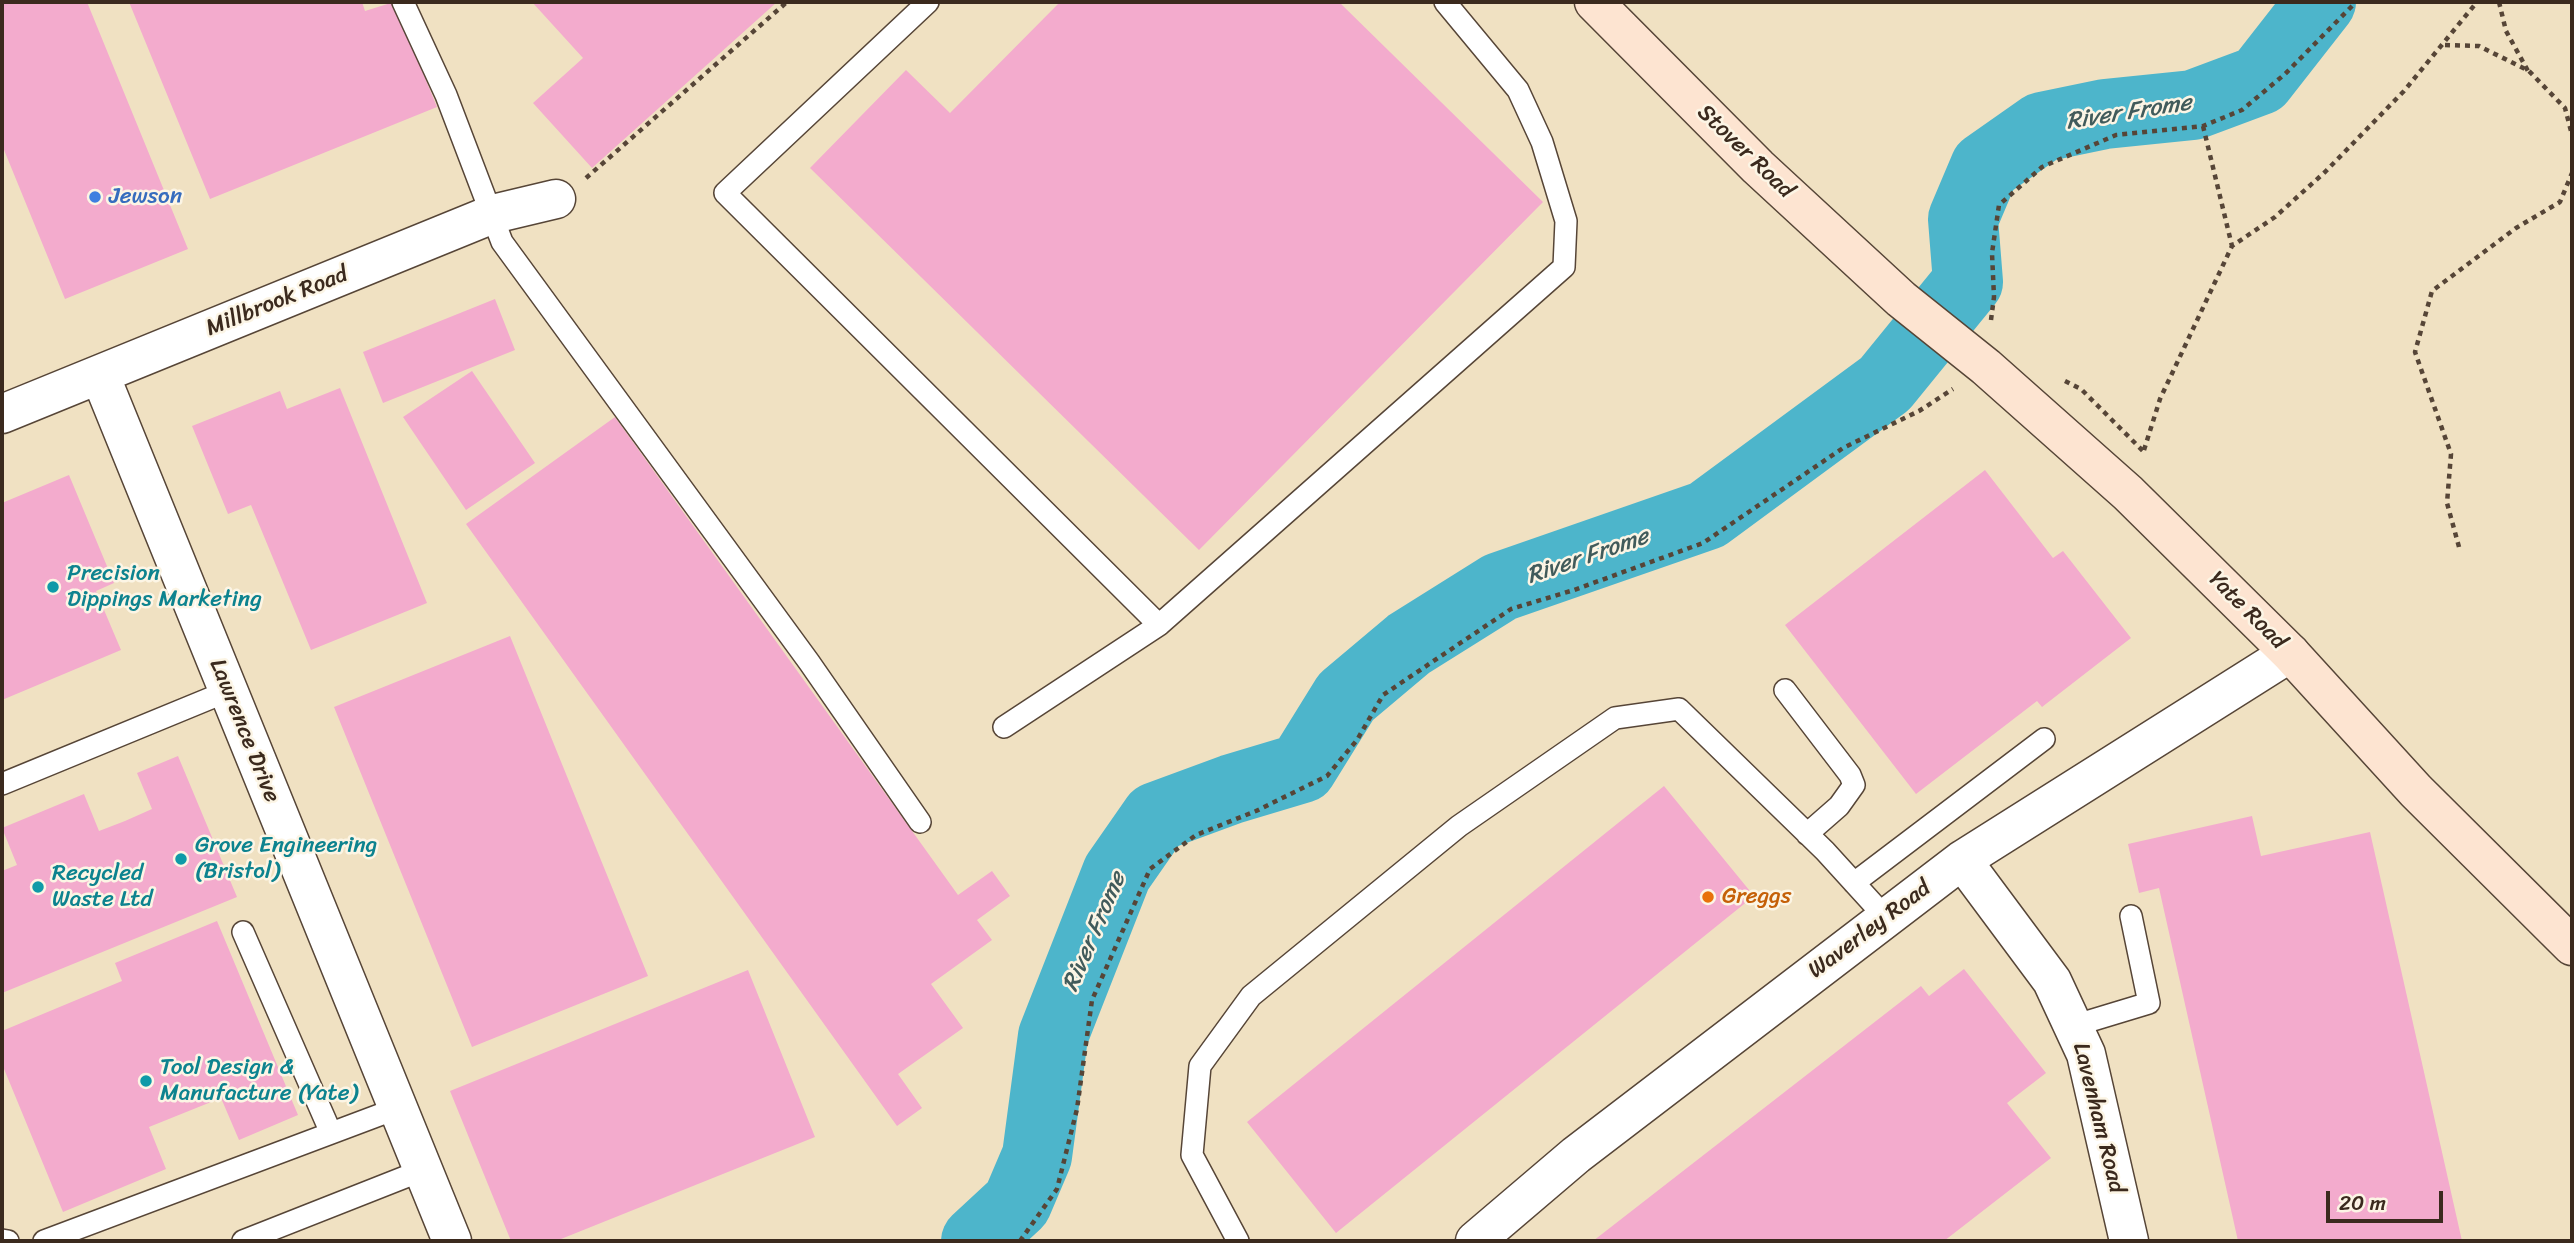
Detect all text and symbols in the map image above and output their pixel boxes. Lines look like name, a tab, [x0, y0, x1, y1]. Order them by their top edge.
water label: River Frome	[2064, 89, 2194, 137]
street label: Stover Road	[1691, 99, 1799, 205]
place label: Jewson	[109, 183, 182, 211]
marker: Jewson	[87, 189, 103, 205]
street label: Millbrook Road	[202, 261, 352, 343]
water label: River Frome	[1523, 523, 1653, 591]
place label: Precision Dippings Marketing	[67, 560, 262, 614]
street label: Yate Road	[2202, 566, 2292, 656]
marker: Precision Dippings Marketing	[45, 579, 61, 595]
street label: Lawrence Drive	[203, 655, 285, 807]
place label: Grove Engineering (Bristol)	[195, 832, 377, 886]
marker: Grove Engineering (Bristol)	[173, 851, 189, 867]
place label: Recycled Waste Ltd	[52, 860, 153, 914]
water label: River Frome	[1057, 868, 1133, 996]
street label: Waverley Road	[1803, 875, 1937, 985]
marker: Recycled Waste Ltd	[30, 879, 46, 895]
place label: Greggs	[1722, 883, 1791, 911]
marker: Greggs	[1700, 889, 1716, 905]
street label: Lavenham Road	[2066, 1040, 2130, 1196]
place label: Tool Design & Manufacture (Yate)	[160, 1054, 358, 1108]
marker: Tool Design & Manufacture (Yate)	[138, 1073, 154, 1089]
scale bar	[2329, 1176, 2446, 1220]
text: 20 m	[2339, 1184, 2386, 1222]

